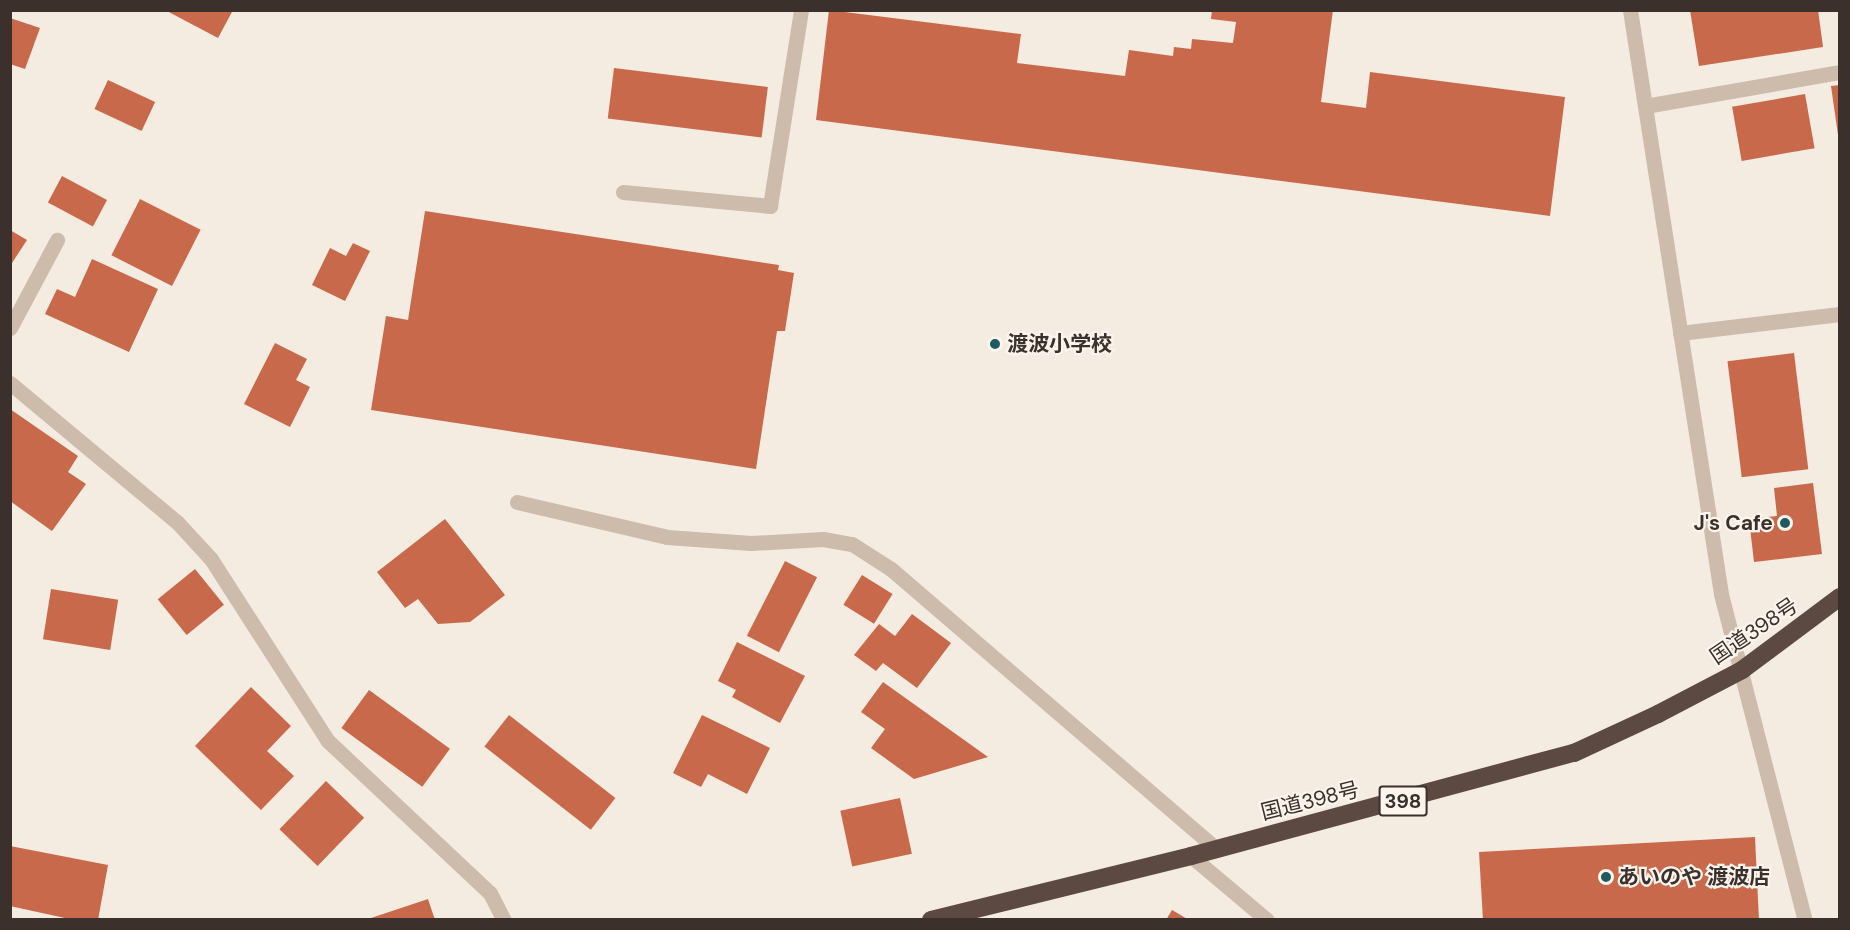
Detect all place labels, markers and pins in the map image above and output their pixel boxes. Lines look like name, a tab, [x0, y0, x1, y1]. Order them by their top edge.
place label: 渡波小学校	[1007, 331, 1112, 357]
marker: 渡波小学校	[988, 337, 1002, 351]
place label: J's Cafe	[1694, 510, 1773, 536]
marker: J's Cafe	[1778, 516, 1792, 530]
place label: あいのや 渡波店	[1618, 864, 1770, 890]
marker: あいのや 渡波店	[1599, 870, 1613, 884]

